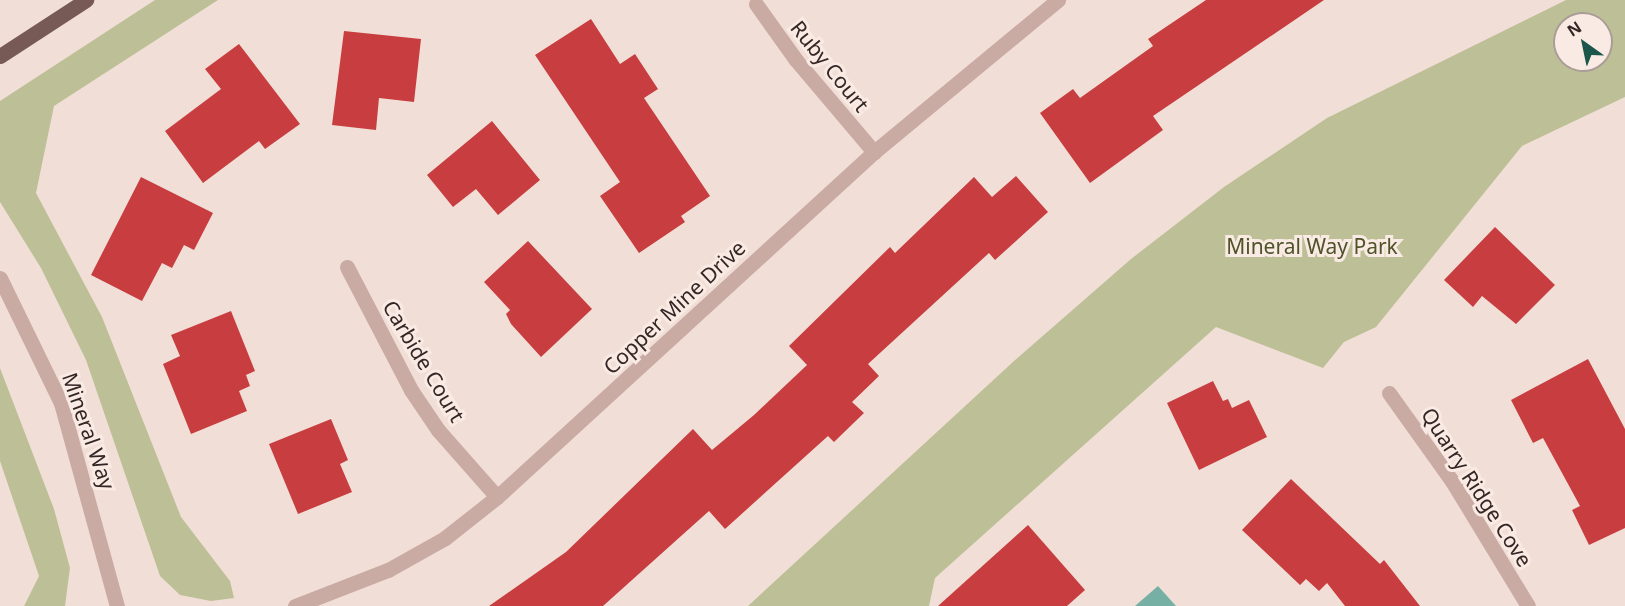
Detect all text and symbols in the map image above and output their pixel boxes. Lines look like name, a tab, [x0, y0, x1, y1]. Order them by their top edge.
north arrow	[1553, 12, 1613, 72]
street label: Ruby Court	[786, 15, 874, 117]
text: N	[1563, 16, 1586, 41]
park label: Mineral Way Park	[1226, 233, 1398, 259]
street label: Copper Mine Drive	[598, 235, 750, 379]
street label: Carbide Court	[378, 296, 470, 426]
street label: Mineral Way	[57, 369, 121, 493]
street label: Quarry Ridge Cove	[1416, 403, 1538, 571]

